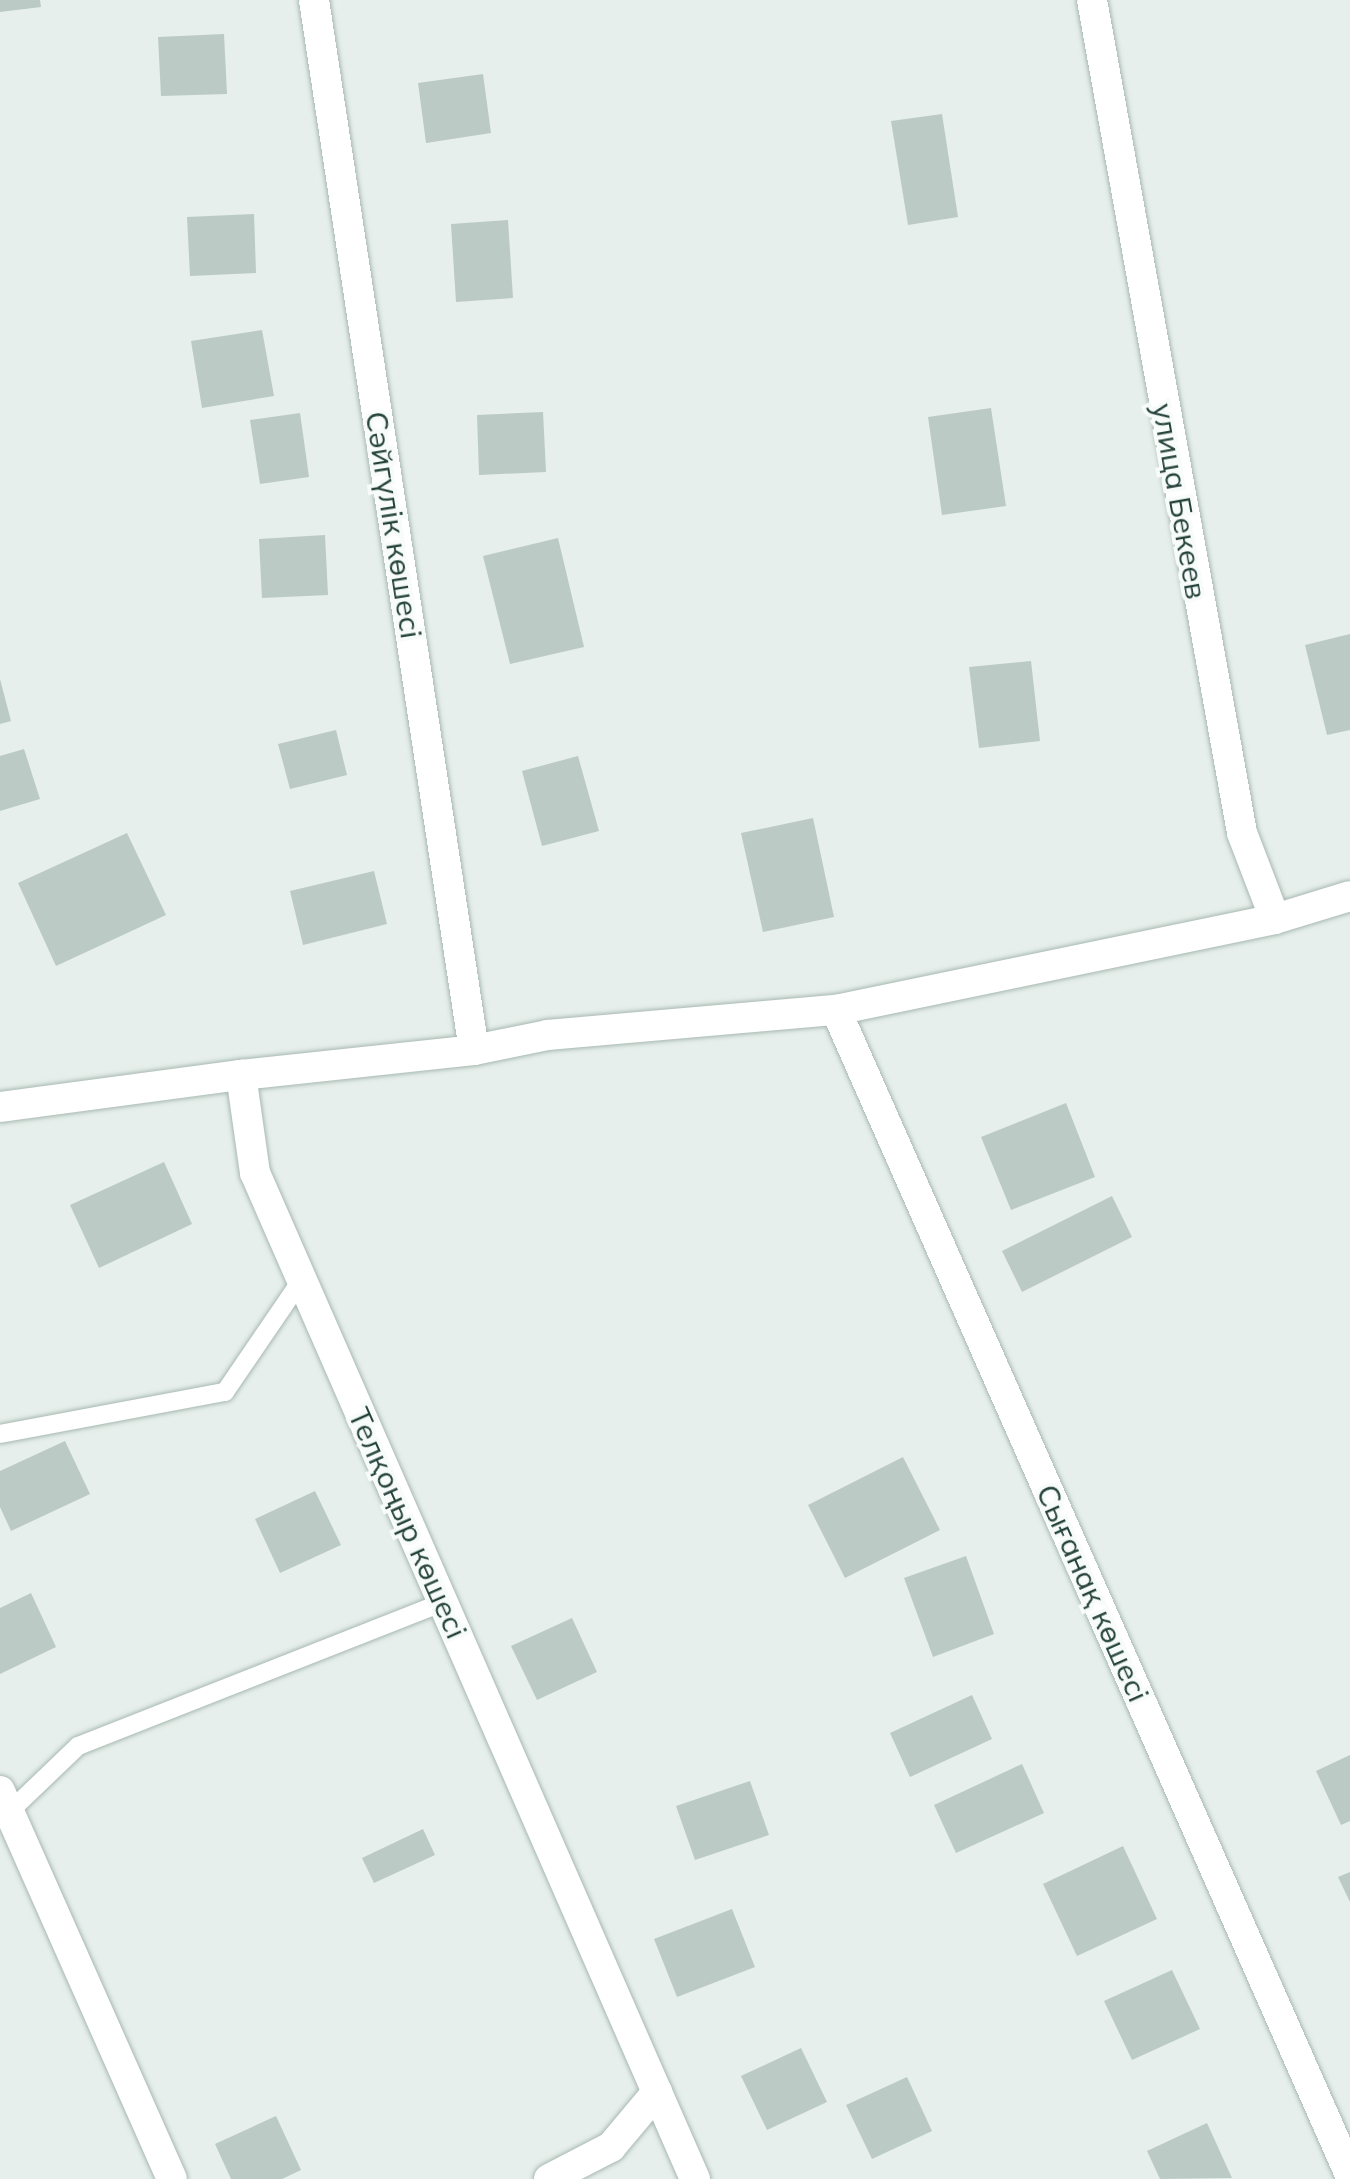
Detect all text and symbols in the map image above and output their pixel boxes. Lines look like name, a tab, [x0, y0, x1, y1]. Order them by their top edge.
street label: улица Бекеев	[1145, 400, 1215, 602]
street label: Сәйгүлік көшесі	[358, 409, 430, 641]
street label: Телқоңыр көшесі	[341, 1402, 475, 1644]
street label: Сығанақ көшесі	[1029, 1479, 1157, 1707]

